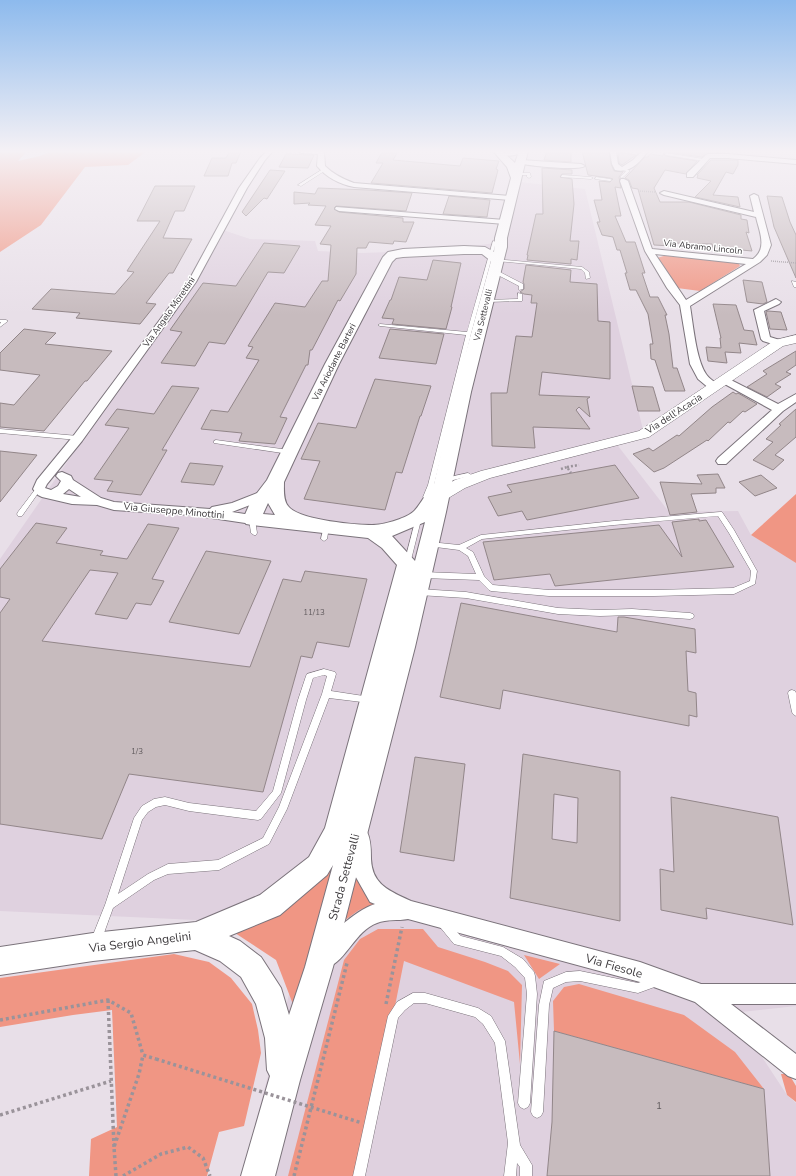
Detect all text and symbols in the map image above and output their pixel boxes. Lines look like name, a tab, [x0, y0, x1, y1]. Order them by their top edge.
street label: Via Abramo Lincoln	[662, 237, 743, 257]
street label: Via Angelo Morettini	[140, 274, 198, 350]
street label: Via Settevalli	[470, 288, 495, 343]
street label: Via Ariodante Barteri	[309, 321, 359, 404]
street label: Via dell'Acacia	[642, 390, 705, 438]
street label: Via Giuseppe Minottini	[122, 500, 225, 522]
house number: 11/13	[303, 607, 325, 618]
house number: 1/3	[131, 746, 143, 757]
street label: Strada Settevalli	[325, 832, 363, 922]
street label: Via Sergio Angelini	[87, 928, 192, 956]
street label: Via Fiesole	[583, 950, 644, 982]
house number: 1	[656, 1099, 662, 1113]

